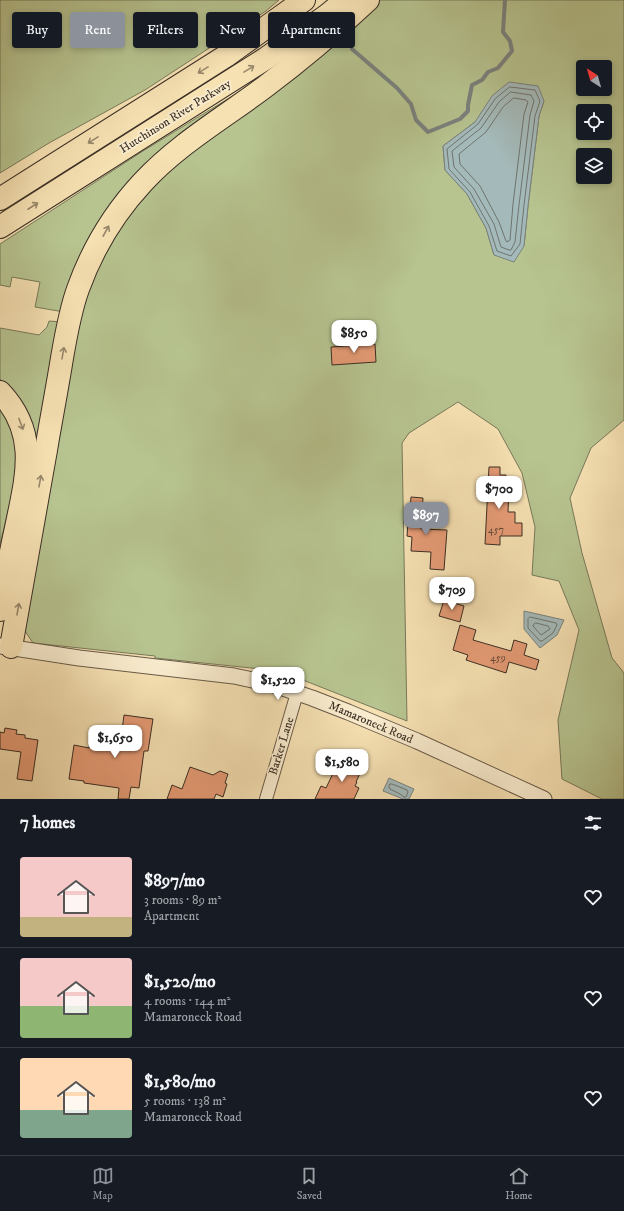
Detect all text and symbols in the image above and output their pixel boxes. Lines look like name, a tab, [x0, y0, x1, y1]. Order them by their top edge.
chip: Buy	[12, 12, 62, 48]
chip: Rent	[70, 12, 125, 48]
chip: Filters	[133, 12, 198, 48]
chip: New	[206, 12, 260, 48]
chip: Apartment	[268, 12, 355, 48]
north arrow	[576, 60, 612, 96]
map controls	[576, 60, 612, 184]
one-way arrow	[243, 65, 255, 73]
one-way arrow	[197, 67, 209, 75]
street label: Hutchinson River Parkway	[117, 76, 234, 157]
button: locate	[576, 104, 612, 140]
one-way arrow	[87, 136, 99, 144]
button: layers	[576, 148, 612, 184]
one-way arrow	[27, 202, 38, 210]
one-way arrow	[103, 226, 111, 238]
pin: $850	[330, 320, 378, 354]
text: $850	[340, 325, 368, 341]
one-way arrow	[59, 347, 67, 360]
one-way arrow	[17, 418, 25, 430]
one-way arrow	[37, 475, 45, 488]
pin: $700	[475, 476, 523, 510]
text: $700	[485, 481, 513, 497]
pin: $897	[402, 502, 450, 536]
text: $897	[413, 507, 439, 523]
house number: 457	[488, 524, 504, 536]
pin: $709	[428, 577, 476, 611]
text: $709	[438, 582, 466, 598]
one-way arrow	[14, 603, 22, 616]
house number: 459	[490, 652, 506, 664]
pin: $1,520	[245, 667, 311, 701]
text: $1,520	[260, 672, 296, 688]
street label: Mamaroneck Road	[326, 698, 415, 747]
street label: Barker Lane	[266, 715, 297, 777]
pin: $1,650	[82, 725, 148, 759]
text: $1,650	[97, 730, 133, 746]
pin: $1,580	[309, 749, 375, 783]
text: $1,580	[324, 754, 360, 770]
text: 7 homes	[20, 812, 75, 834]
icon: filters	[582, 812, 604, 834]
text: $897/mo	[144, 870, 205, 892]
icon: home	[52, 873, 100, 921]
icon: heart	[582, 886, 604, 908]
text: 3 rooms · 89 m²	[144, 892, 221, 908]
text: Apartment	[144, 908, 199, 924]
text: $1,520/mo	[144, 971, 215, 993]
icon: home	[52, 974, 100, 1022]
icon: heart	[582, 987, 604, 1009]
text: 4 rooms · 144 m²	[144, 993, 231, 1009]
text: Mamaroneck Road	[144, 1009, 242, 1025]
text: $1,580/mo	[144, 1071, 216, 1093]
icon: home	[52, 1074, 100, 1122]
icon: heart	[582, 1087, 604, 1109]
text: 5 rooms · 138 m²	[144, 1093, 226, 1109]
text: Mamaroneck Road	[144, 1109, 242, 1125]
tab: Map	[92, 1165, 114, 1203]
tab: Saved	[297, 1165, 322, 1203]
tab: Home	[505, 1165, 532, 1203]

